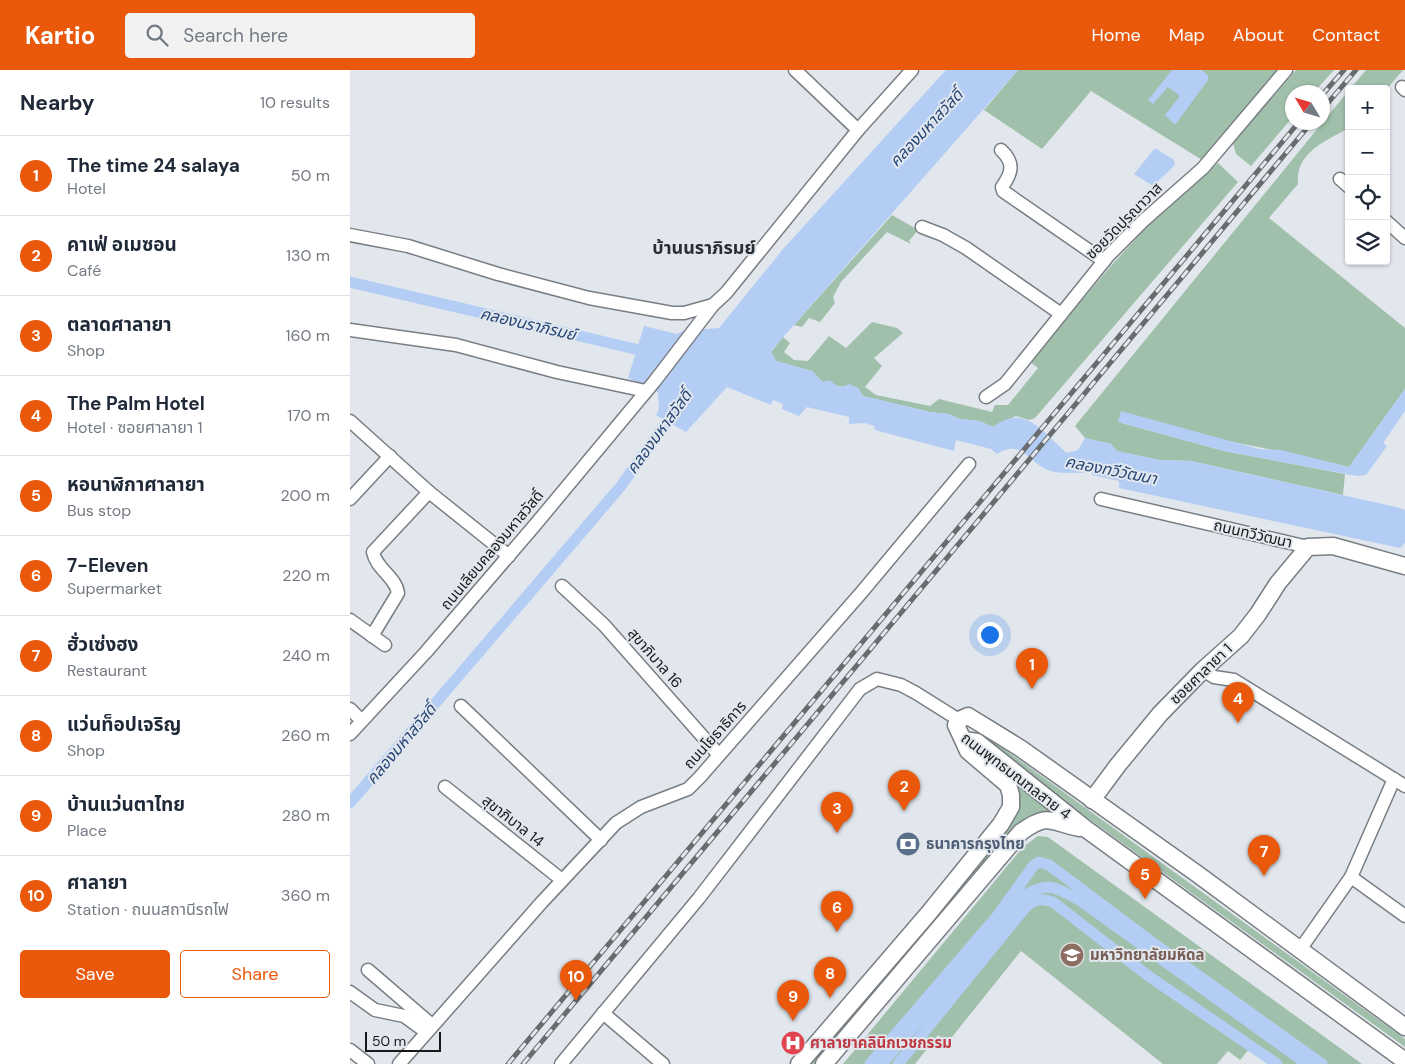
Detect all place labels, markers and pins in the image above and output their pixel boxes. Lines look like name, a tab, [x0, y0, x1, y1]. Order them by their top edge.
pin: 1	[1016, 648, 1048, 689]
pin: 4	[1222, 682, 1254, 723]
pin: 2	[888, 770, 920, 811]
pin: 3	[821, 792, 853, 833]
bank icon: ธนาคารกรุงไทย	[895, 831, 921, 857]
place label: ธนาคารกรุงไทย	[926, 834, 1024, 854]
pin: 7	[1248, 835, 1280, 876]
pin: 5	[1129, 858, 1161, 899]
pin: 6	[821, 891, 853, 932]
school or university icon: มหาวิทยาลัยมหิดล	[1059, 942, 1085, 968]
place label: มหาวิทยาลัยมหิดล	[1090, 945, 1205, 965]
pin: 8	[814, 957, 846, 998]
pin: 10	[560, 960, 592, 1001]
pin: 9	[777, 980, 809, 1021]
hospital icon: ศาลายาคลินิกเวชกรรม	[780, 1030, 806, 1056]
place label: ศาลายาคลินิกเวชกรรม	[810, 1033, 952, 1053]

